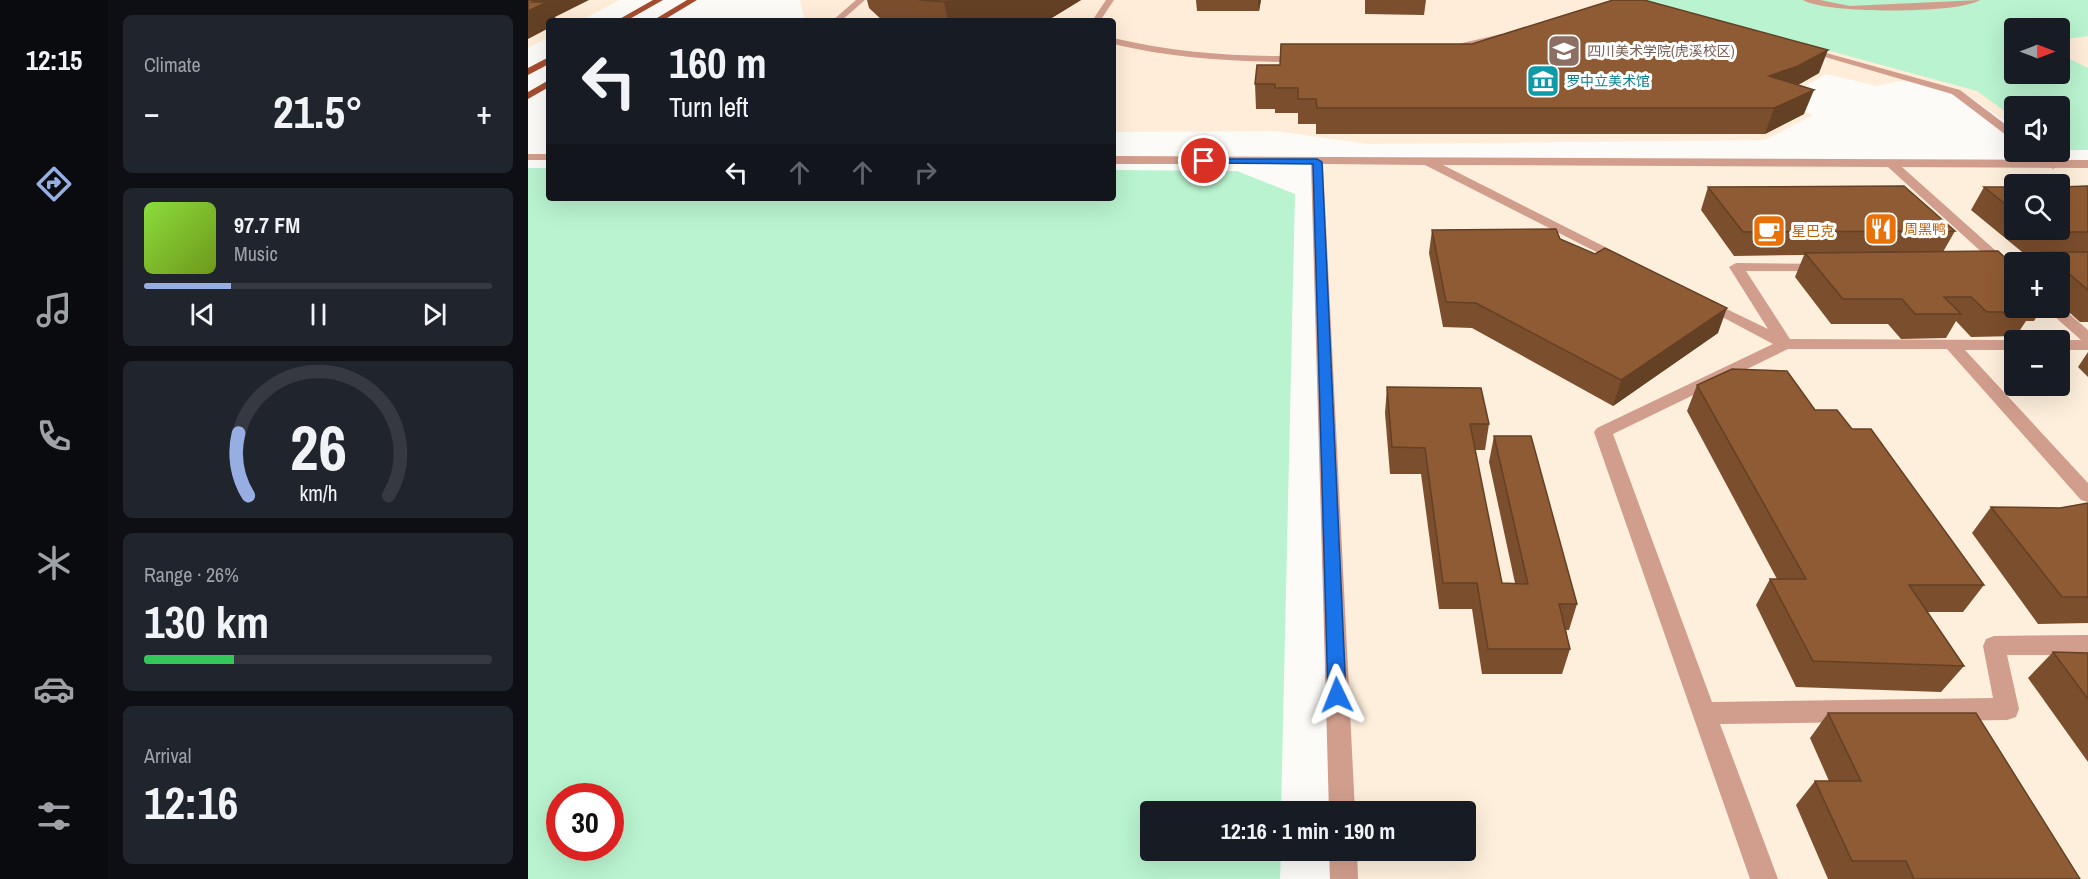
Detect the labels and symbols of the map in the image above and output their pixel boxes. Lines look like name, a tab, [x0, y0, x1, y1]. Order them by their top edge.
north arrow	[2004, 18, 2070, 84]
school or university icon: 四川美术学院(虎溪校区)	[1546, 33, 1582, 69]
place label: 四川美术学院(虎溪校区)	[1587, 42, 1735, 60]
museum icon: 罗中立美术馆	[1525, 63, 1561, 99]
place label: 罗中立美术馆	[1566, 72, 1650, 90]
pin	[1178, 135, 1229, 186]
restaurant icon: 周黑鸭	[1863, 211, 1899, 247]
cafe icon: 星巴克	[1751, 213, 1787, 249]
place label: 周黑鸭	[1904, 220, 1946, 238]
place label: 星巴克	[1792, 222, 1834, 240]
position arrow	[1305, 663, 1369, 727]
speed limit sign: 30	[546, 783, 624, 861]

